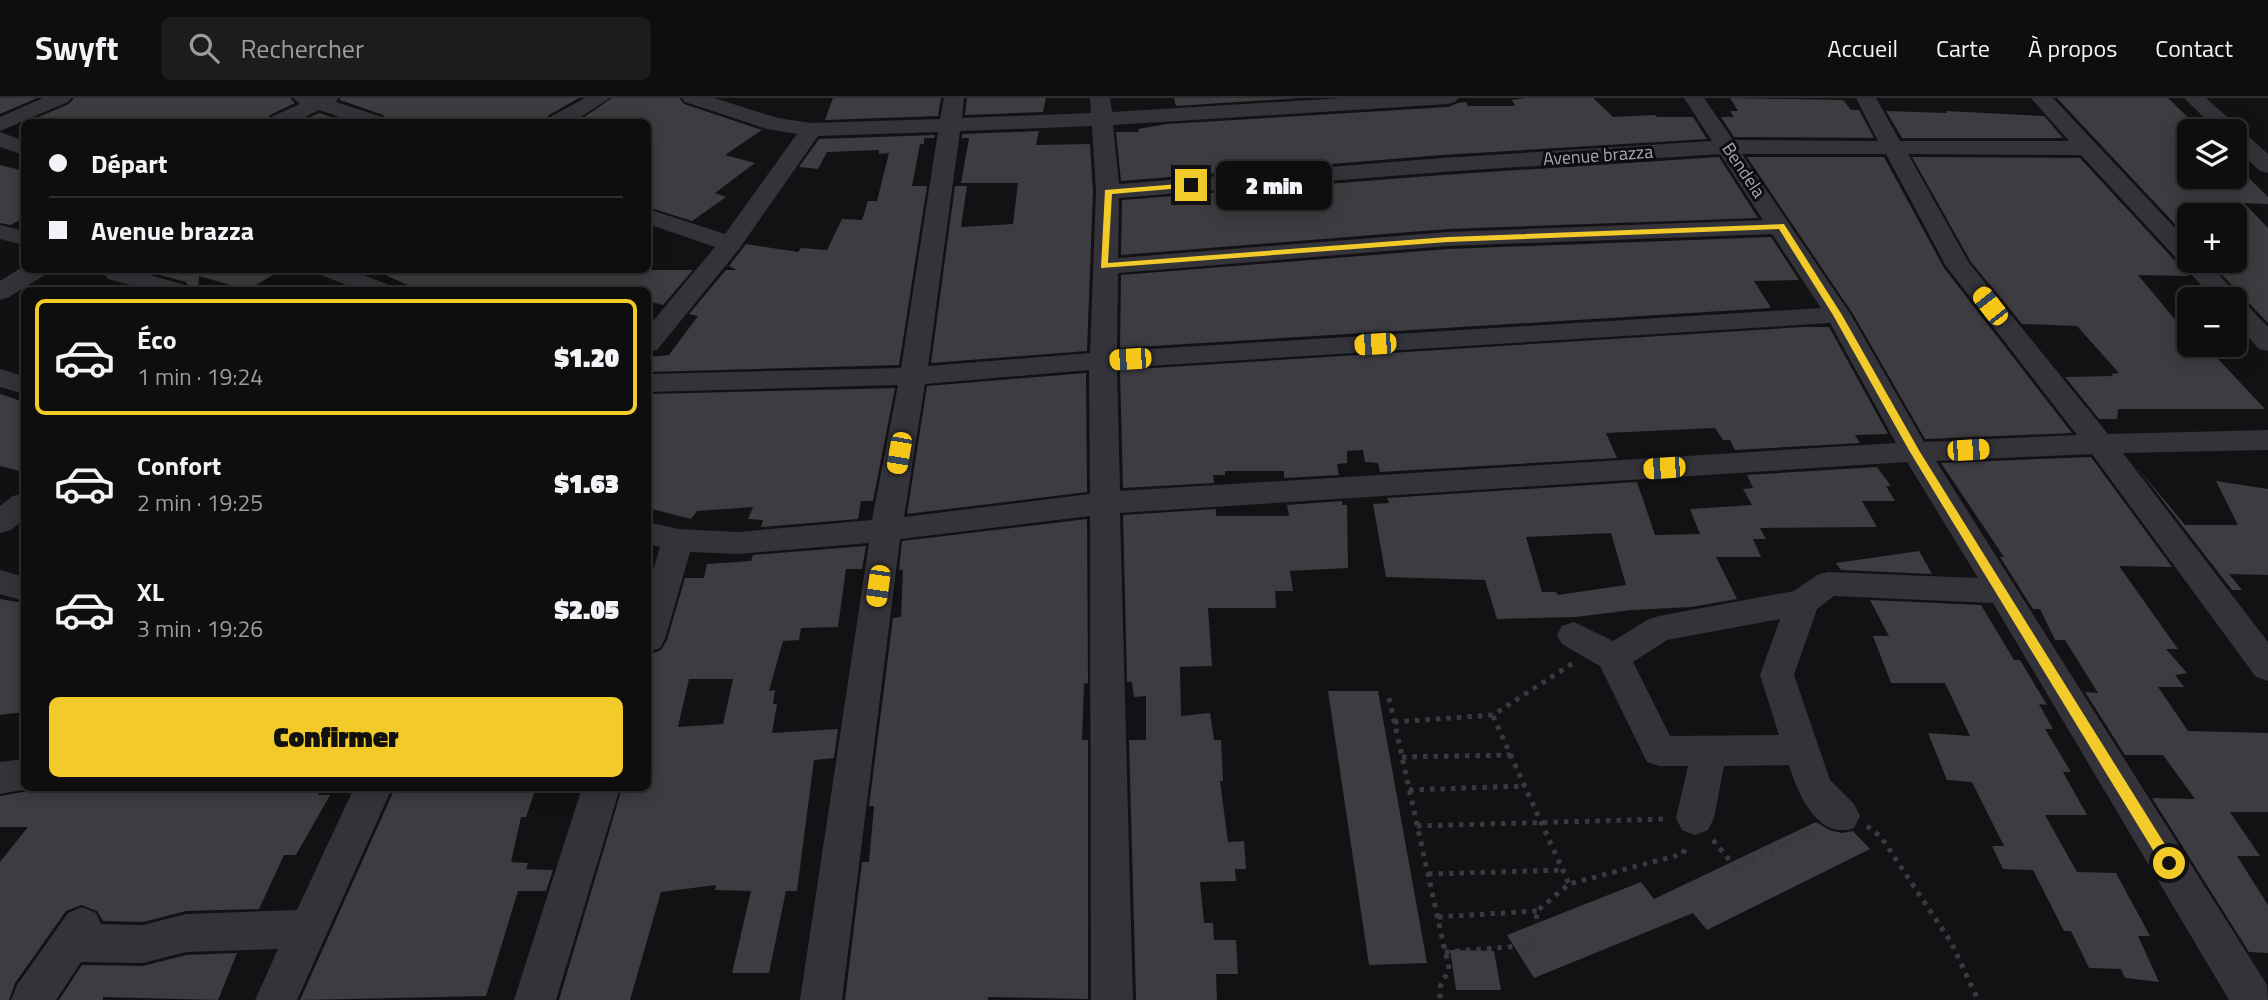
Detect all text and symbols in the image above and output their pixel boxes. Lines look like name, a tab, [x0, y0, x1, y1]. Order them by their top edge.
search box	[161, 17, 651, 80]
text: Swyft	[35, 23, 119, 73]
icon: search	[185, 29, 223, 67]
text: Rechercher	[241, 29, 364, 68]
text: Accueil	[1827, 30, 1898, 66]
text: Carte	[1936, 30, 1990, 66]
text: À propos	[2028, 30, 2117, 66]
text: Contact	[2155, 30, 2233, 66]
map controls	[2177, 119, 2247, 357]
button: layers	[2177, 119, 2247, 189]
street label: Bendela	[1716, 137, 1772, 203]
street label: Avenue brazza	[1542, 138, 1654, 172]
text: Départ	[91, 144, 167, 183]
callout: 2 min	[1216, 160, 1331, 210]
text: 2 min	[1245, 168, 1303, 203]
route end	[1175, 169, 1207, 201]
button: +	[2177, 203, 2247, 273]
text: Avenue brazza	[91, 211, 254, 250]
car	[1969, 283, 2012, 329]
button: −	[2177, 287, 2247, 357]
text: Éco	[137, 320, 177, 359]
icon: car	[53, 326, 116, 389]
car	[1354, 332, 1397, 356]
text: $1.20	[554, 338, 619, 377]
car	[1109, 347, 1152, 371]
text: 1 min · 19:24	[137, 359, 263, 394]
car	[886, 430, 913, 476]
car	[1947, 438, 1990, 462]
text: Confort	[137, 446, 221, 485]
icon: car	[53, 452, 116, 515]
car	[1643, 456, 1686, 480]
text: $1.63	[554, 464, 619, 503]
text: 2 min · 19:25	[137, 485, 263, 520]
car	[865, 564, 892, 608]
text: XL	[137, 572, 164, 611]
icon: car	[53, 578, 116, 641]
text: $2.05	[554, 590, 619, 629]
text: 3 min · 19:26	[137, 611, 263, 646]
button: Confirmer	[49, 697, 623, 777]
route start	[2153, 847, 2185, 879]

